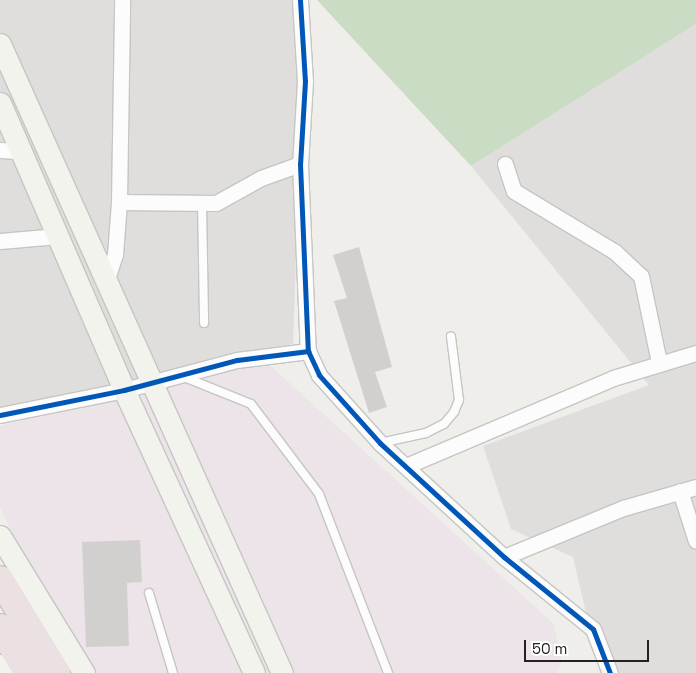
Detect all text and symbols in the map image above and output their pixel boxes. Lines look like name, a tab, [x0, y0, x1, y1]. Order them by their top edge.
scale bar	[526, 630, 651, 662]
text: 50 m	[532, 639, 567, 658]

